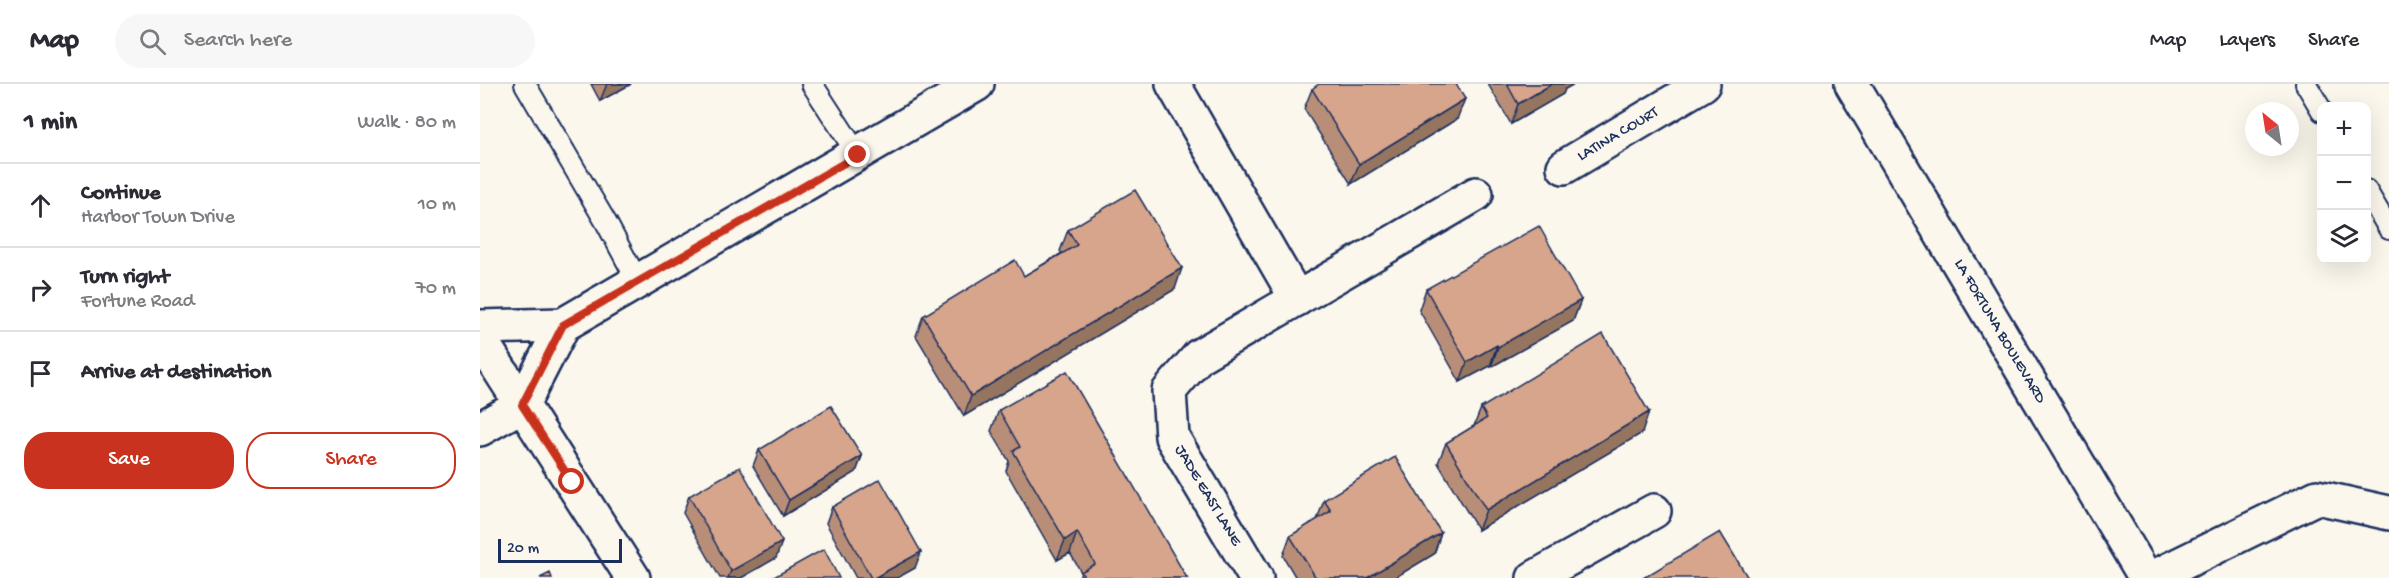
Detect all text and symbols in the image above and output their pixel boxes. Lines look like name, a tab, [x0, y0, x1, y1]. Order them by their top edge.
search box	[115, 14, 535, 68]
text: Map	[30, 25, 79, 58]
icon: search	[136, 25, 169, 58]
text: Search here	[184, 28, 292, 54]
text: Map	[2150, 29, 2186, 54]
text: Layers	[2219, 29, 2275, 54]
text: Share	[2308, 29, 2359, 54]
north arrow	[2245, 102, 2299, 156]
map controls	[2317, 102, 2371, 264]
button: +	[2317, 102, 2371, 156]
street label: LATINA COURT	[1574, 103, 1663, 166]
text: 1 min	[24, 108, 77, 139]
text: Walk · 80 m	[358, 112, 456, 135]
route end	[844, 141, 870, 167]
button: −	[2317, 156, 2371, 210]
text: Continue	[81, 181, 161, 207]
icon: ahead	[24, 189, 57, 222]
text: 10 m	[418, 194, 456, 217]
text: Harbor Town Drive	[81, 207, 235, 230]
button: layers	[2317, 210, 2371, 264]
street label: LA FORTUNA BOULEVARD	[1949, 256, 2050, 407]
text: Turn right	[81, 265, 169, 291]
icon: right	[24, 273, 57, 306]
text: 70 m	[415, 278, 456, 301]
text: Fortune Road	[81, 291, 195, 314]
icon: arrive	[24, 357, 57, 390]
text: Arrive at destination	[81, 360, 271, 386]
button: Save	[24, 432, 234, 489]
button: Share	[246, 432, 456, 489]
street label: JADE EAST LANE	[1169, 442, 1245, 551]
route start	[558, 468, 584, 494]
scale bar	[498, 536, 622, 564]
text: 20 m	[507, 540, 539, 559]

